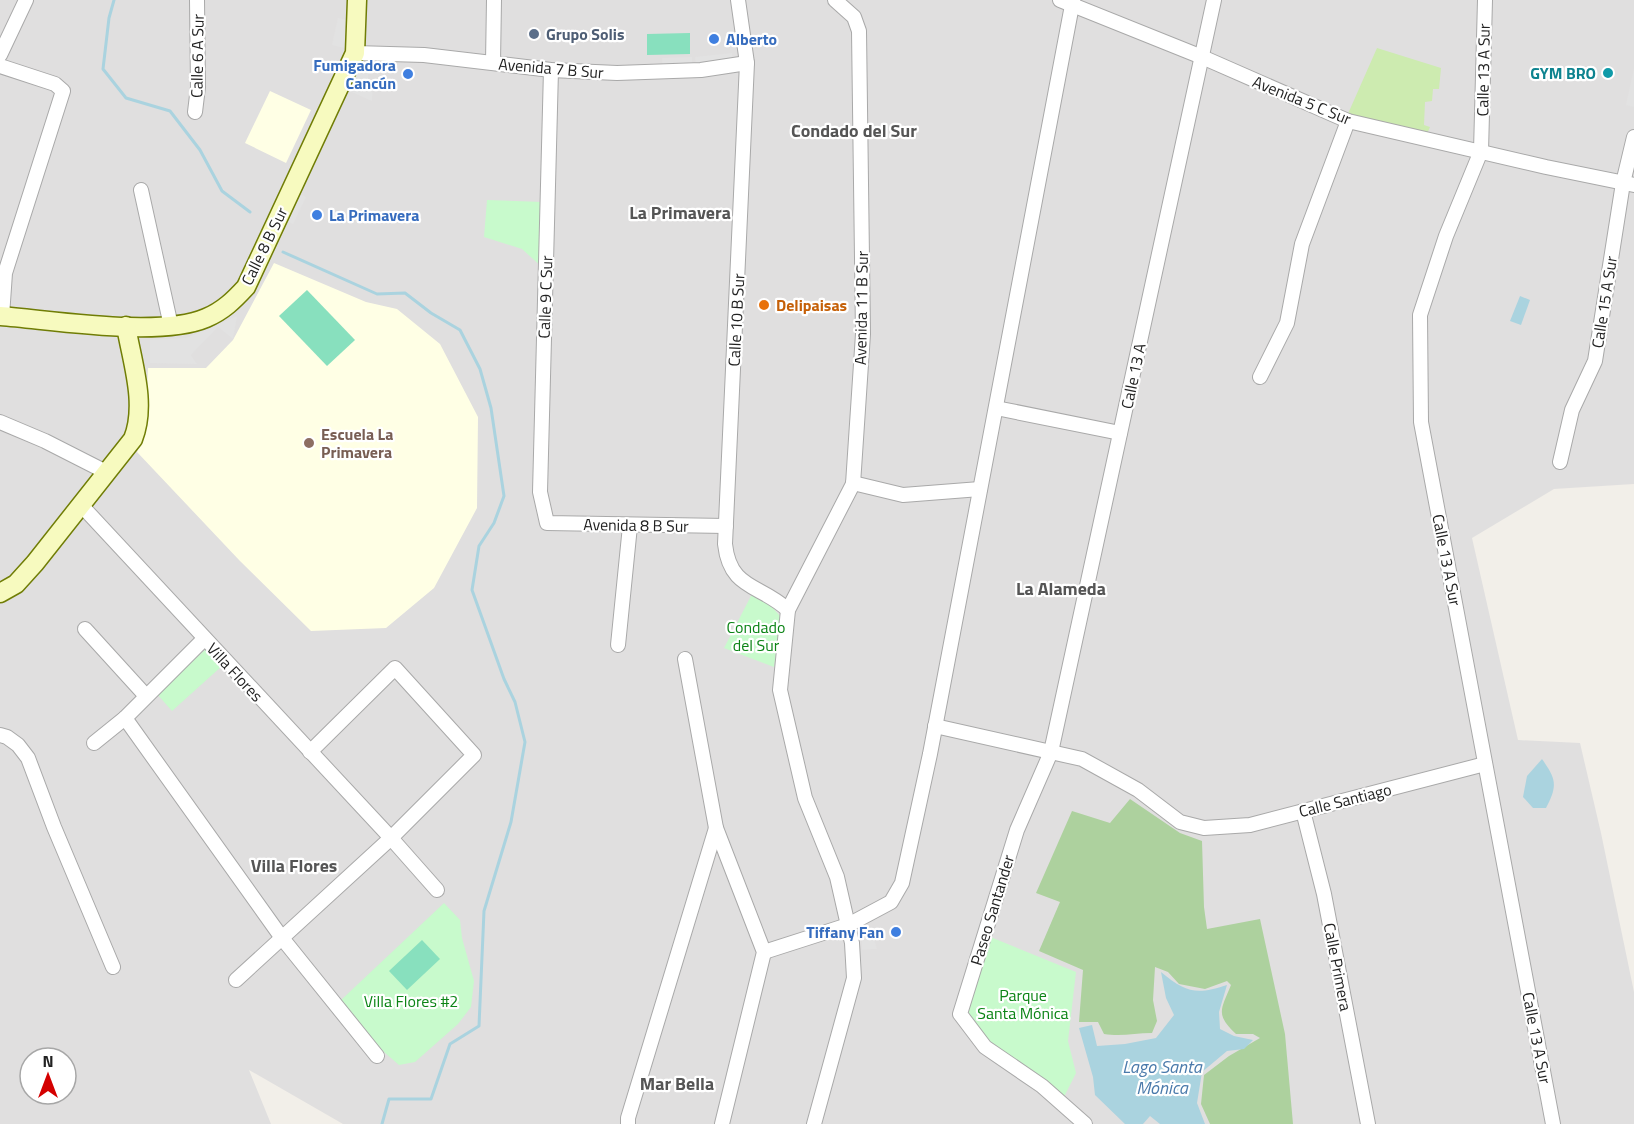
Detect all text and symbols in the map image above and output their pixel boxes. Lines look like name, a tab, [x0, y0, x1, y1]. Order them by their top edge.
street label: Calle 6 A Sur	[184, 13, 210, 98]
place label: Grupo Solis	[546, 22, 625, 46]
street label: Calle 13 A Sur	[1470, 23, 1496, 117]
marker: Grupo Solis	[527, 27, 541, 41]
place label: Alberto	[726, 27, 777, 51]
marker: Alberto	[707, 32, 721, 46]
street label: Avenida 7 B Sur	[497, 51, 605, 85]
place label: Fumigadora Cancún	[313, 53, 396, 95]
place label: GYM BRO	[1530, 61, 1596, 85]
marker: GYM BRO	[1601, 66, 1615, 80]
marker: Fumigadora Cancún	[401, 67, 415, 81]
street label: Avenida 5 C Sur	[1249, 69, 1355, 131]
district label: Condado del Sur	[791, 117, 917, 144]
district label: La Primavera	[629, 199, 731, 226]
street label: Calle 8 B Sur	[235, 202, 293, 289]
place label: La Primavera	[329, 203, 419, 227]
marker: La Primavera	[310, 208, 324, 222]
street label: Avenida 11 B Sur	[848, 250, 874, 365]
street label: Calle 15 A Sur	[1585, 254, 1623, 350]
street label: Calle 9 C Sur	[532, 255, 558, 339]
street label: Calle 10 B Sur	[722, 272, 750, 367]
place label: Delipaisas	[776, 293, 847, 317]
marker: Delipaisas	[757, 298, 771, 312]
street label: Calle 13 A	[1114, 340, 1152, 411]
place label: Escuela La Primavera	[321, 422, 393, 464]
marker: Escuela La Primavera	[302, 436, 316, 450]
street label: Avenida 8 B Sur	[583, 512, 689, 538]
street label: Calle 13 A Sur	[1426, 512, 1468, 608]
district label: La Alameda	[1016, 575, 1106, 602]
park label: Condado del Sur	[727, 615, 785, 657]
street label: Villa Flores	[201, 637, 269, 707]
street label: Calle Santiago	[1296, 777, 1394, 823]
street label: Paseo Santander	[964, 851, 1020, 968]
district label: Villa Flores	[251, 852, 337, 879]
place label: Tiffany Fan	[806, 920, 884, 944]
street label: Calle Primera	[1318, 921, 1358, 1013]
marker: Tiffany Fan	[889, 925, 903, 939]
park label: Parque Santa Mónica	[977, 983, 1069, 1025]
park label: Villa Flores #2	[364, 989, 458, 1013]
street label: Calle 13 A Sur	[1516, 990, 1558, 1086]
north arrow	[18, 1046, 78, 1106]
text: N	[42, 1049, 54, 1073]
water label: Lago Santa Mónica	[1122, 1053, 1203, 1101]
district label: Mar Bella	[640, 1070, 714, 1097]

